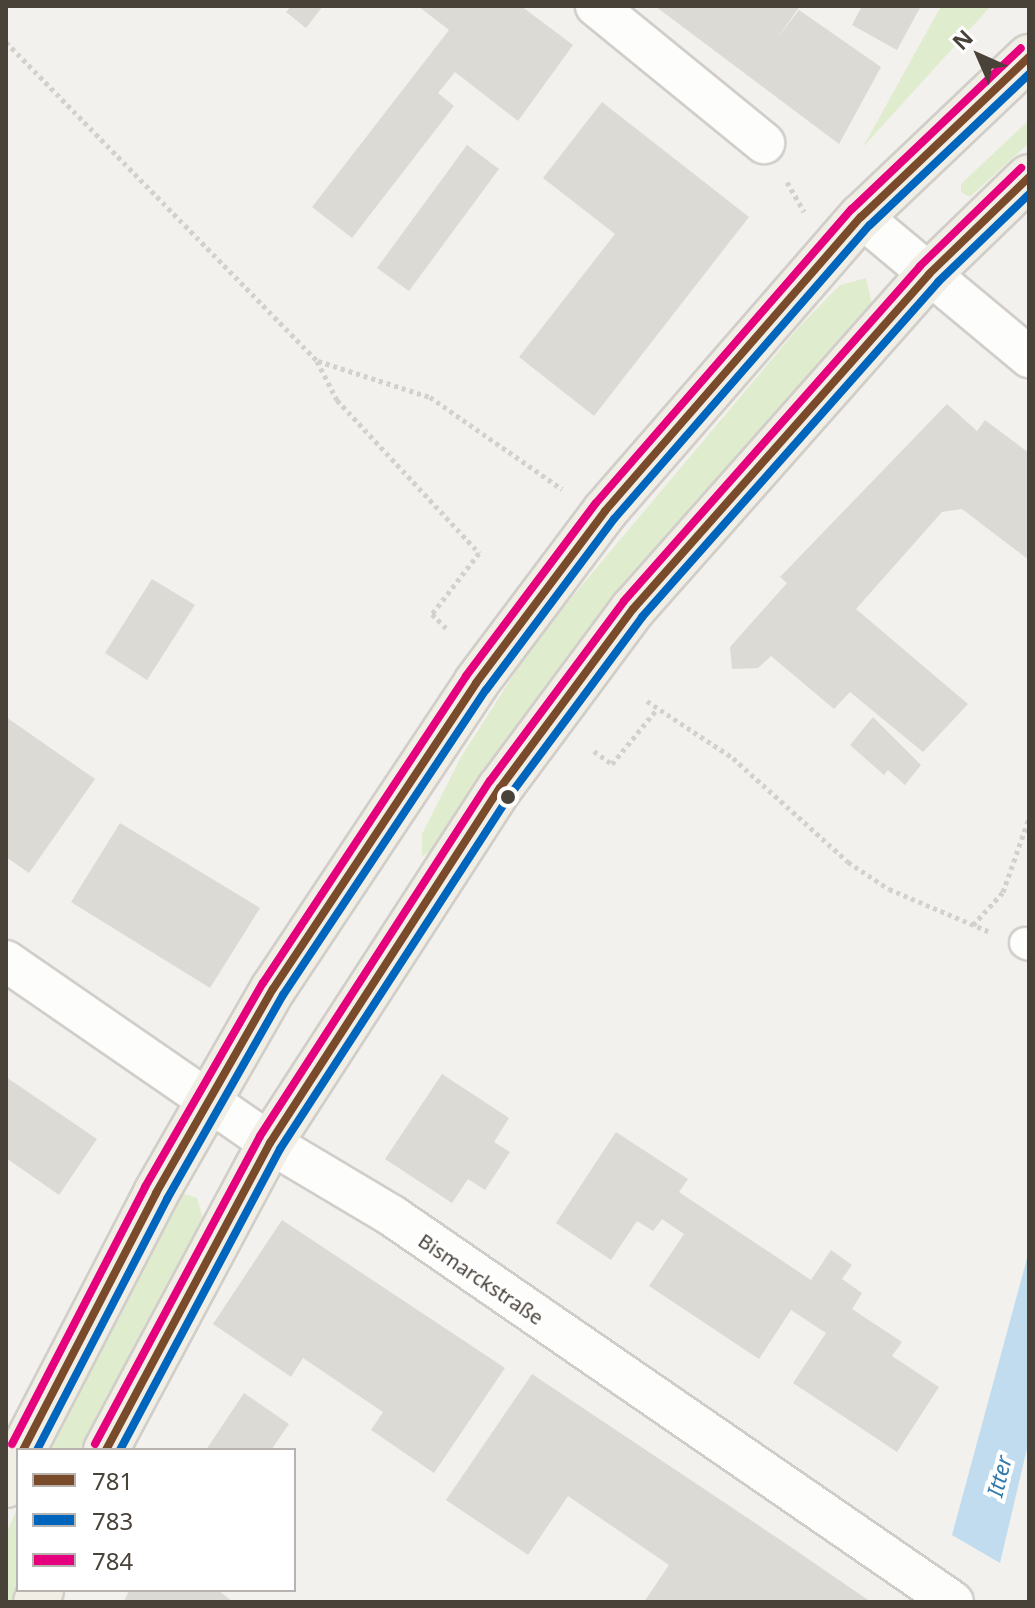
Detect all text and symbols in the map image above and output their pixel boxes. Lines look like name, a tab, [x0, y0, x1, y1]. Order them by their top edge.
north arrow	[939, 16, 1019, 96]
text: N	[945, 22, 979, 56]
unlabelled marker	[500, 789, 516, 805]
street label: Bismarckstraße	[414, 1228, 548, 1330]
legend	[16, 1448, 296, 1592]
water label: Itter	[981, 1453, 1017, 1499]
text: 781	[92, 1464, 133, 1497]
text: 783	[92, 1504, 133, 1537]
text: 784	[92, 1544, 133, 1577]

